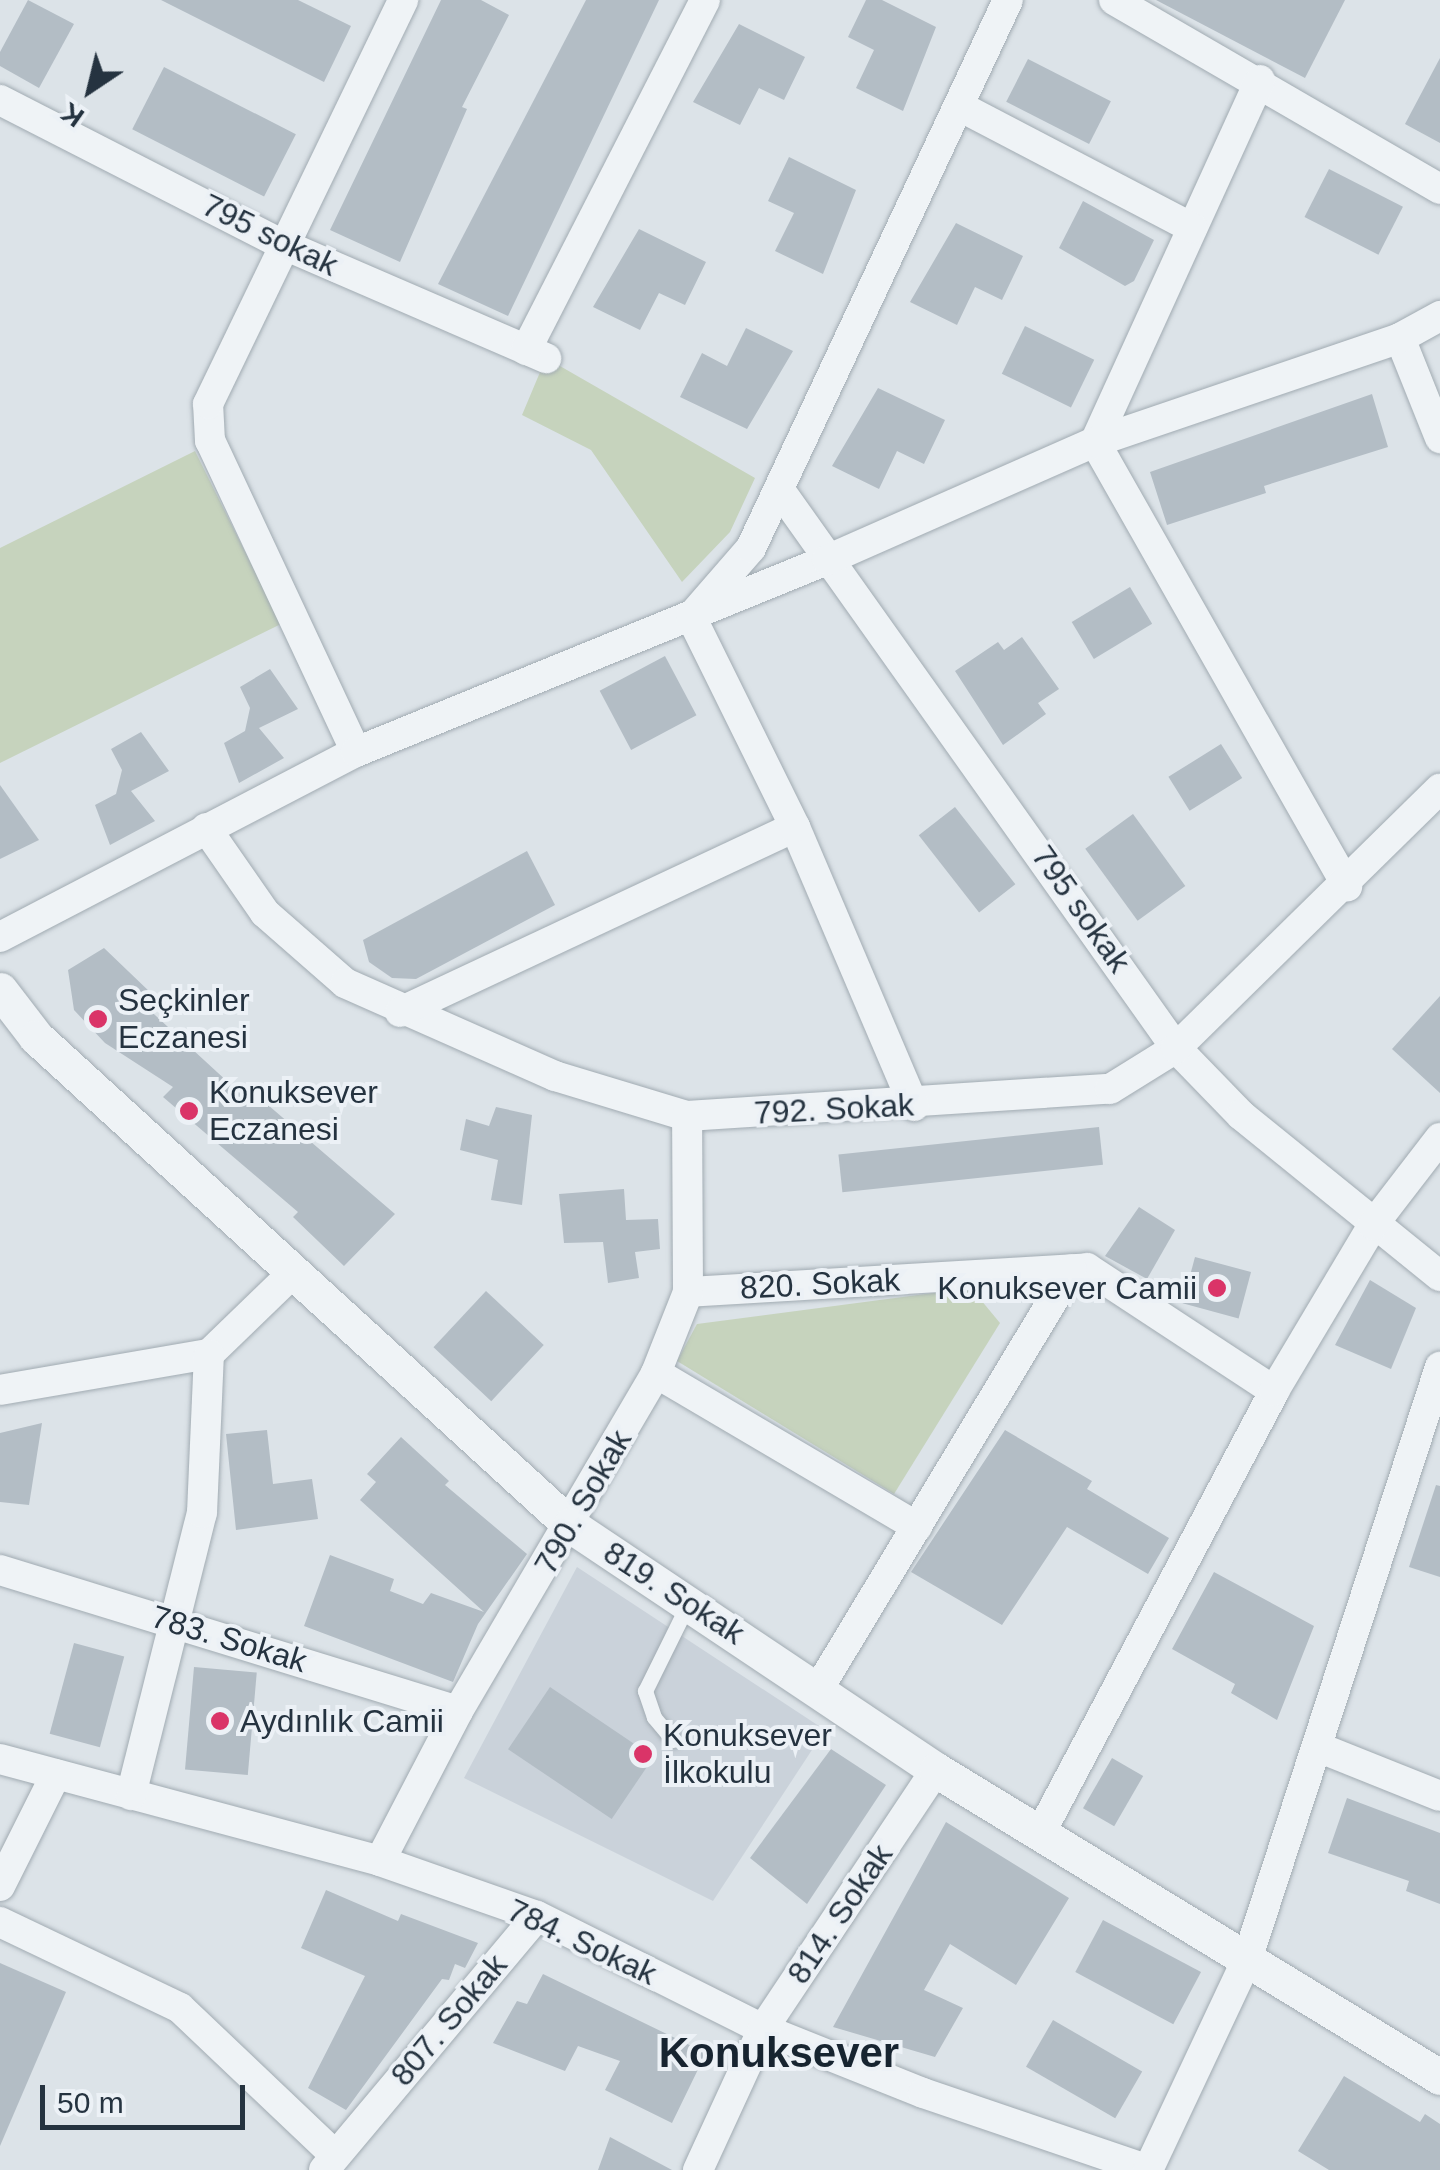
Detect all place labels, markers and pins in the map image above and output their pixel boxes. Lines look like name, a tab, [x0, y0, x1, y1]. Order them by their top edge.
place label: Seçkinler Eczanesi	[118, 982, 250, 1057]
marker: Seçkinler Eczanesi	[87, 1008, 109, 1030]
place label: Konuksever Eczanesi	[209, 1074, 378, 1149]
marker: Konuksever Eczanesi	[178, 1100, 200, 1122]
place label: Konuksever Camii	[937, 1269, 1197, 1307]
marker: Konuksever Camii	[1206, 1277, 1228, 1299]
place label: Aydınlık Camii	[240, 1702, 444, 1740]
marker: Aydınlık Camii	[209, 1710, 231, 1732]
place label: Konuksever İlkokulu	[663, 1717, 832, 1792]
marker: Konuksever İlkokulu	[632, 1743, 654, 1765]

